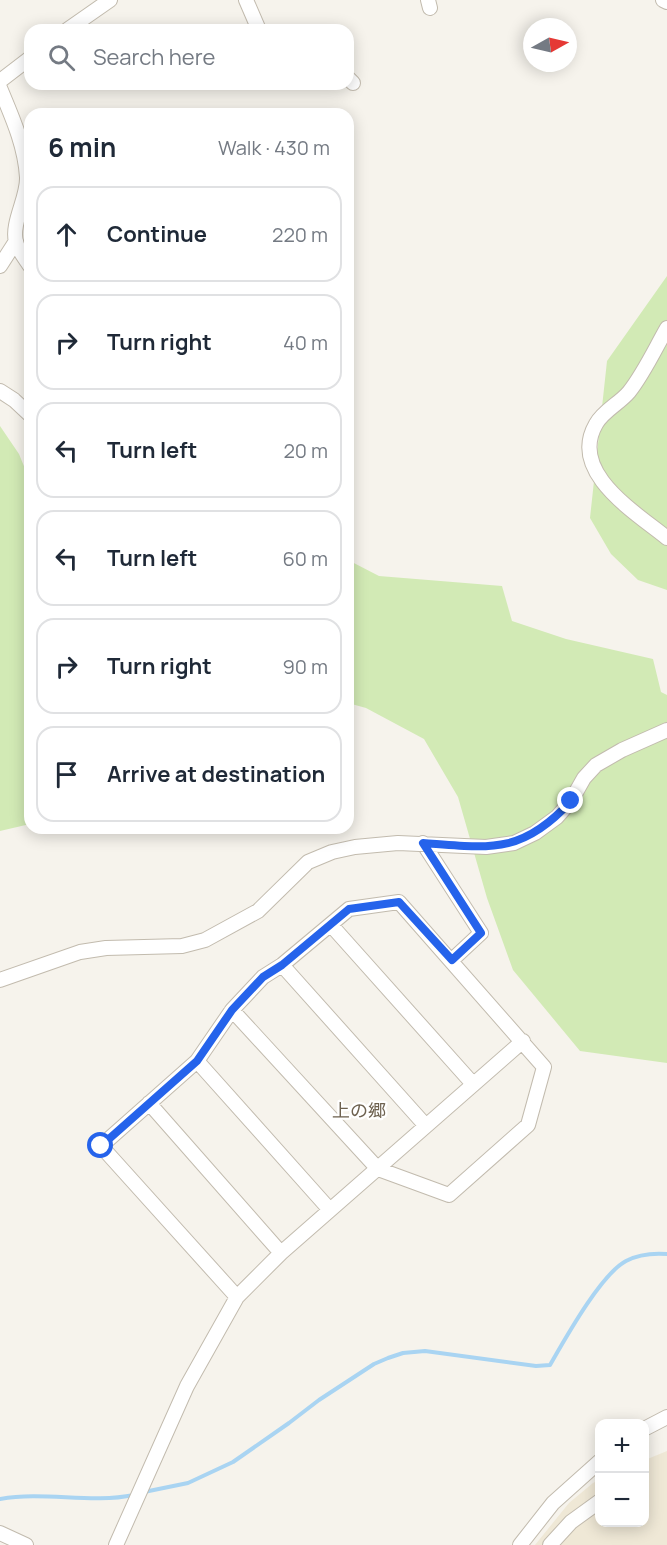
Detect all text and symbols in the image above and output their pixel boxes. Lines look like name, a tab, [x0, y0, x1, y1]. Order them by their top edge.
north arrow	[523, 18, 577, 72]
search box	[24, 24, 354, 90]
icon: search	[45, 41, 78, 74]
text: Search here	[93, 42, 215, 72]
text: 6 min	[48, 129, 116, 165]
text: Walk · 430 m	[218, 134, 330, 161]
icon: ahead	[50, 218, 83, 251]
text: Continue	[107, 219, 207, 249]
text: 220 m	[272, 221, 328, 248]
icon: right	[50, 326, 83, 359]
text: Turn right	[107, 327, 212, 357]
text: 40 m	[283, 329, 328, 356]
icon: left	[50, 434, 83, 467]
text: Turn left	[107, 435, 197, 465]
text: 20 m	[283, 437, 328, 464]
icon: left	[50, 542, 83, 575]
text: Turn left	[107, 543, 197, 573]
text: 60 m	[282, 545, 328, 572]
icon: right	[50, 650, 83, 683]
text: Turn right	[107, 651, 212, 681]
text: 90 m	[282, 653, 328, 680]
icon: arrive	[50, 758, 83, 791]
text: Arrive at destination	[107, 759, 325, 789]
route end	[557, 787, 583, 813]
district label: 上の郷	[332, 1098, 386, 1122]
route start	[87, 1132, 113, 1158]
map controls	[595, 1419, 649, 1527]
button: +	[595, 1419, 649, 1473]
button: −	[595, 1473, 649, 1527]

